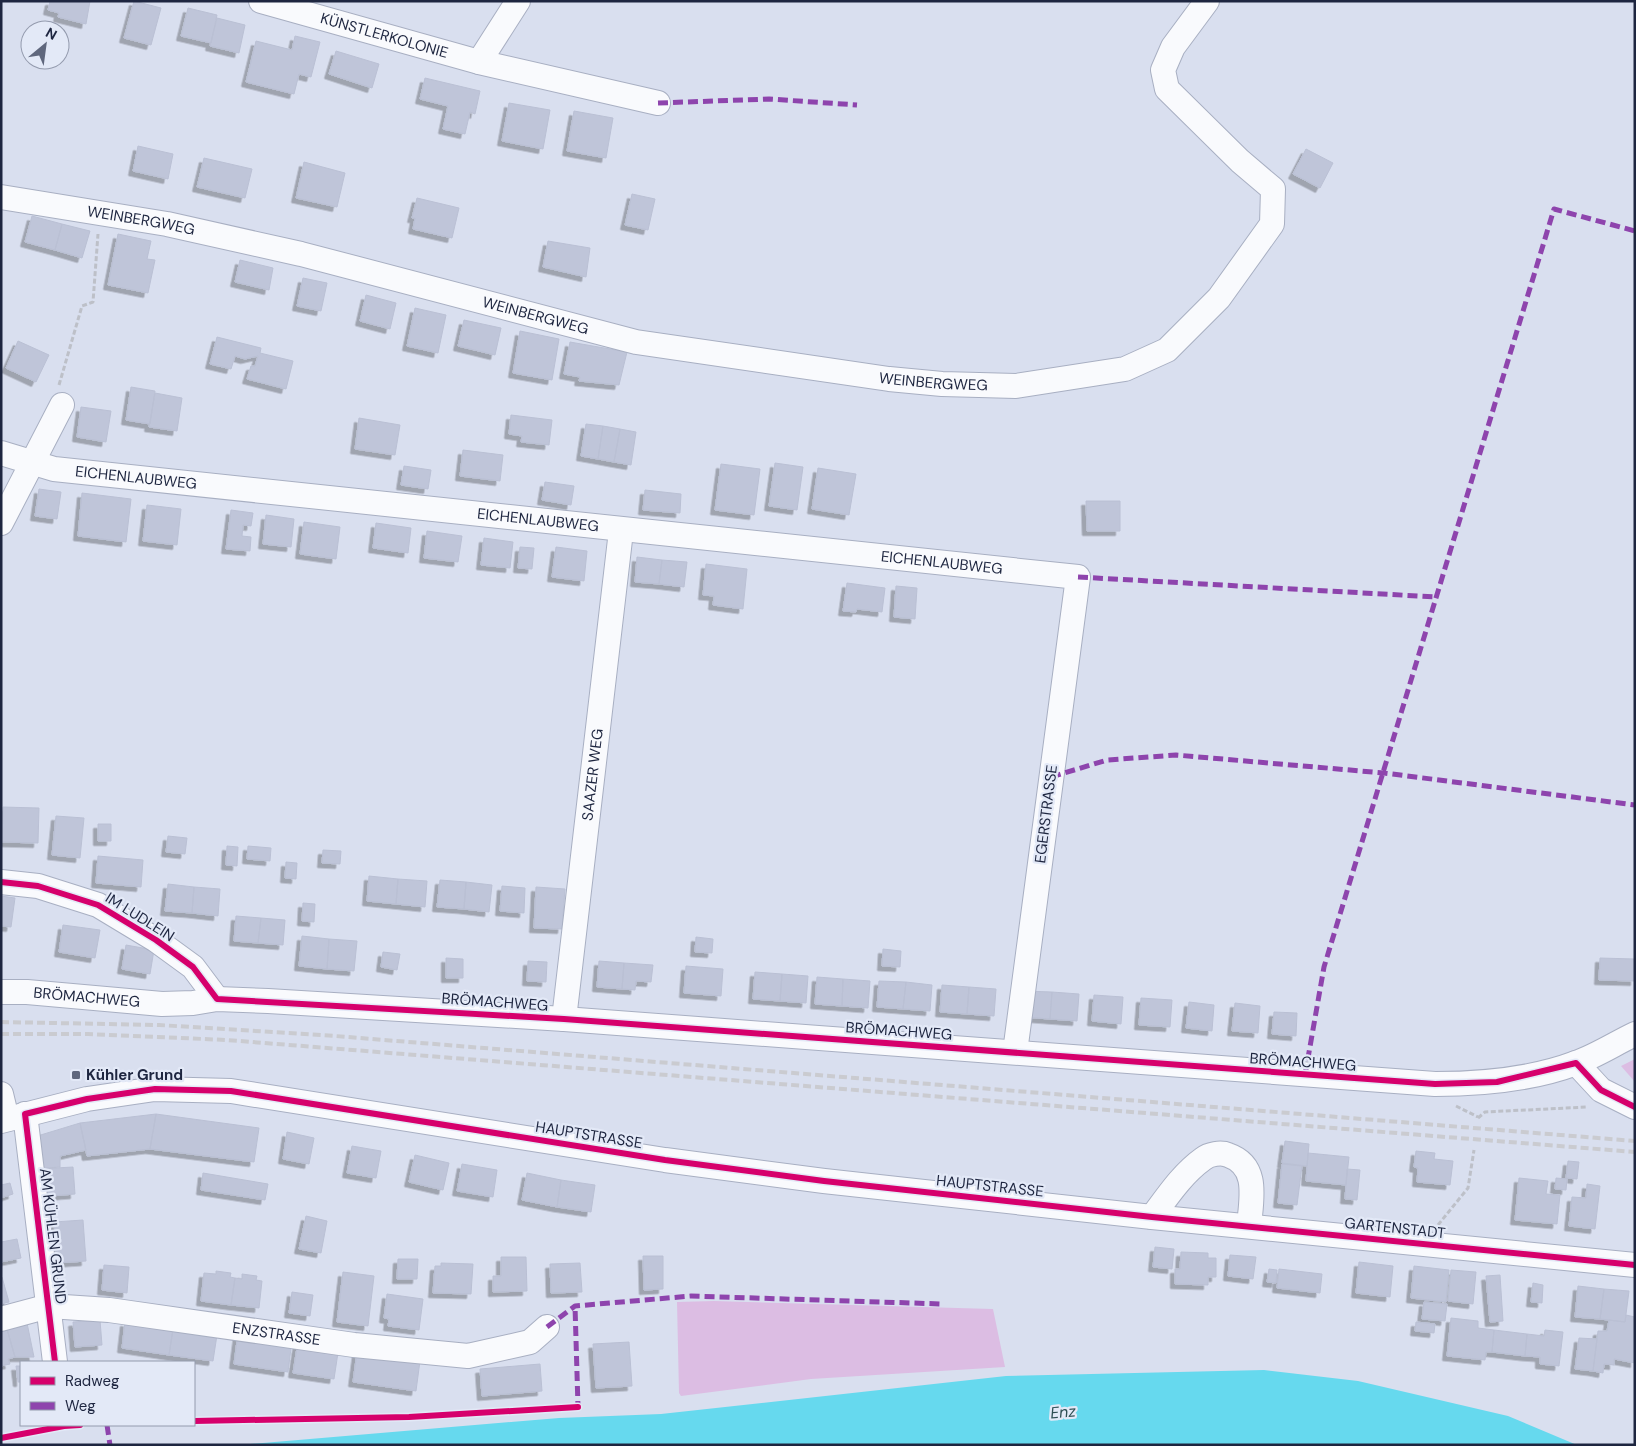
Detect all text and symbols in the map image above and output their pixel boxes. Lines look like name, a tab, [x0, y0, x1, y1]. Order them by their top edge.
street label: KÜNSTLERKOLONIE	[318, 8, 450, 63]
north arrow	[20, 20, 70, 70]
text: N	[42, 23, 60, 44]
street label: WEINBERGWEG	[86, 201, 197, 240]
street label: WEINBERGWEG	[480, 292, 591, 339]
street label: WEINBERGWEG	[878, 368, 988, 395]
street label: EICHENLAUBWEG	[74, 461, 198, 494]
street label: EICHENLAUBWEG	[476, 504, 600, 536]
street label: EICHENLAUBWEG	[880, 546, 1004, 579]
street label: SAAZER WEG	[577, 728, 608, 822]
street label: EGERSTRASSE	[1030, 764, 1062, 864]
street label: IM LUDLEIN	[102, 888, 178, 946]
street label: BRÖMACHWEG	[33, 983, 141, 1012]
street label: BRÖMACHWEG	[441, 988, 549, 1016]
street label: BRÖMACHWEG	[845, 1017, 953, 1045]
street label: BRÖMACHWEG	[1249, 1048, 1357, 1076]
place label: Kühler Grund	[86, 1065, 183, 1085]
marker: Kühler Grund	[70, 1069, 82, 1081]
street label: HAUPTSTRASSE	[534, 1117, 644, 1153]
street label: AM KÜHLEN GRUND	[35, 1167, 71, 1305]
street label: HAUPTSTRASSE	[935, 1170, 1045, 1202]
street label: GARTENSTADT	[1344, 1213, 1446, 1243]
street label: ENZSTRASSE	[231, 1318, 322, 1350]
legend	[20, 1361, 195, 1426]
text: Radweg	[65, 1371, 119, 1391]
text: Weg	[65, 1396, 96, 1416]
water label: Enz	[1049, 1400, 1077, 1424]

